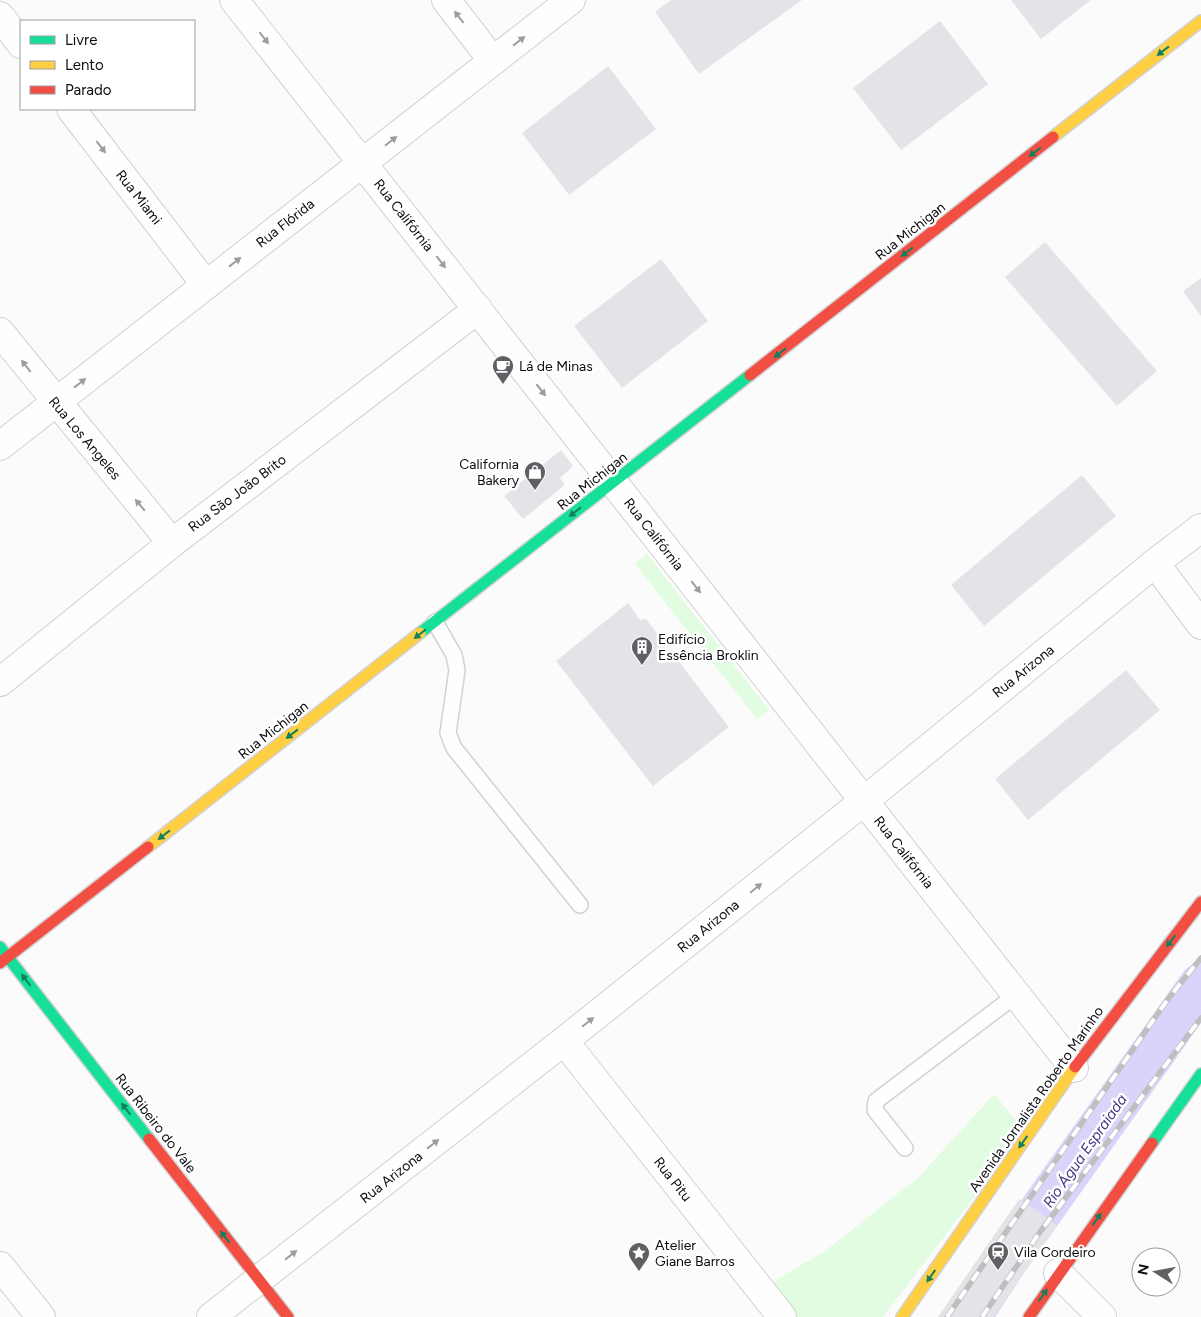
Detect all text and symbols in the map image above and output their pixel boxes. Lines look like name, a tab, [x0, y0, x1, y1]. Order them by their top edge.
one-way arrow	[454, 10, 464, 24]
legend	[20, 20, 195, 110]
text: Livre	[65, 31, 97, 49]
one-way arrow	[259, 31, 270, 44]
one-way arrow	[512, 35, 525, 46]
one-way arrow	[1156, 46, 1170, 56]
text: Lento	[65, 56, 104, 74]
text: Parado	[65, 81, 112, 99]
one-way arrow	[384, 136, 398, 146]
one-way arrow	[95, 140, 106, 153]
one-way arrow	[1029, 146, 1042, 157]
street label: Rua Miami	[112, 167, 165, 228]
street label: Rua Califórnia	[370, 176, 437, 255]
street label: Rua Flórida	[253, 195, 318, 251]
street label: Rua Michigan	[872, 199, 949, 264]
one-way arrow	[901, 247, 914, 258]
one-way arrow	[435, 255, 446, 268]
one-way arrow	[229, 257, 242, 268]
one-way arrow	[774, 347, 787, 358]
cafe icon: Lá de Minas	[491, 354, 515, 385]
place label: Lá de Minas	[519, 358, 593, 375]
one-way arrow	[21, 360, 32, 373]
one-way arrow	[73, 378, 86, 389]
one-way arrow	[536, 383, 546, 397]
street label: Rua Los Angeles	[45, 393, 124, 483]
street label: Rua Michigan	[554, 449, 631, 514]
street label: Rua São João Brito	[185, 451, 290, 536]
place label: California Bakery	[459, 456, 520, 489]
shop icon: California Bakery	[523, 460, 547, 491]
street label: Rua Califórnia	[620, 495, 687, 574]
one-way arrow	[135, 499, 146, 512]
one-way arrow	[569, 507, 582, 518]
one-way arrow	[690, 580, 701, 593]
one-way arrow	[414, 629, 427, 640]
place label: Edifício Essência Broklin	[658, 631, 759, 664]
building icon: Edifício Essência Broklin	[630, 635, 654, 666]
street label: Rua Arizona	[989, 641, 1058, 701]
street label: Rua Michigan	[235, 698, 312, 763]
one-way arrow	[286, 729, 299, 740]
street label: Rua Califórnia	[870, 813, 937, 892]
one-way arrow	[158, 829, 171, 840]
one-way arrow	[749, 882, 762, 893]
street label: Rua Arizona	[674, 896, 743, 956]
one-way arrow	[1166, 934, 1177, 947]
one-way arrow	[21, 974, 31, 987]
street label: Avenida Jornalista Roberto Marinho	[966, 1003, 1107, 1195]
one-way arrow	[581, 1017, 594, 1028]
street label: Rua Ribeiro do Vale	[112, 1070, 200, 1177]
water label: Rio Água Espraiada	[1039, 1091, 1131, 1211]
one-way arrow	[120, 1103, 131, 1116]
one-way arrow	[1018, 1135, 1028, 1148]
one-way arrow	[426, 1139, 439, 1149]
street label: Rua Arizona	[357, 1148, 426, 1207]
street label: Rua Pitu	[650, 1154, 695, 1205]
one-way arrow	[1092, 1212, 1102, 1226]
one-way arrow	[220, 1231, 231, 1244]
place label: Atelier Giane Barros	[655, 1237, 735, 1270]
station icon: Vila Cordeiro	[986, 1240, 1010, 1271]
place icon: Atelier Giane Barros	[627, 1241, 651, 1272]
place label: Vila Cordeiro	[1014, 1244, 1096, 1261]
north arrow	[1131, 1247, 1181, 1297]
one-way arrow	[284, 1249, 297, 1260]
text: N	[1134, 1263, 1153, 1277]
one-way arrow	[926, 1269, 936, 1282]
one-way arrow	[1038, 1288, 1048, 1302]

